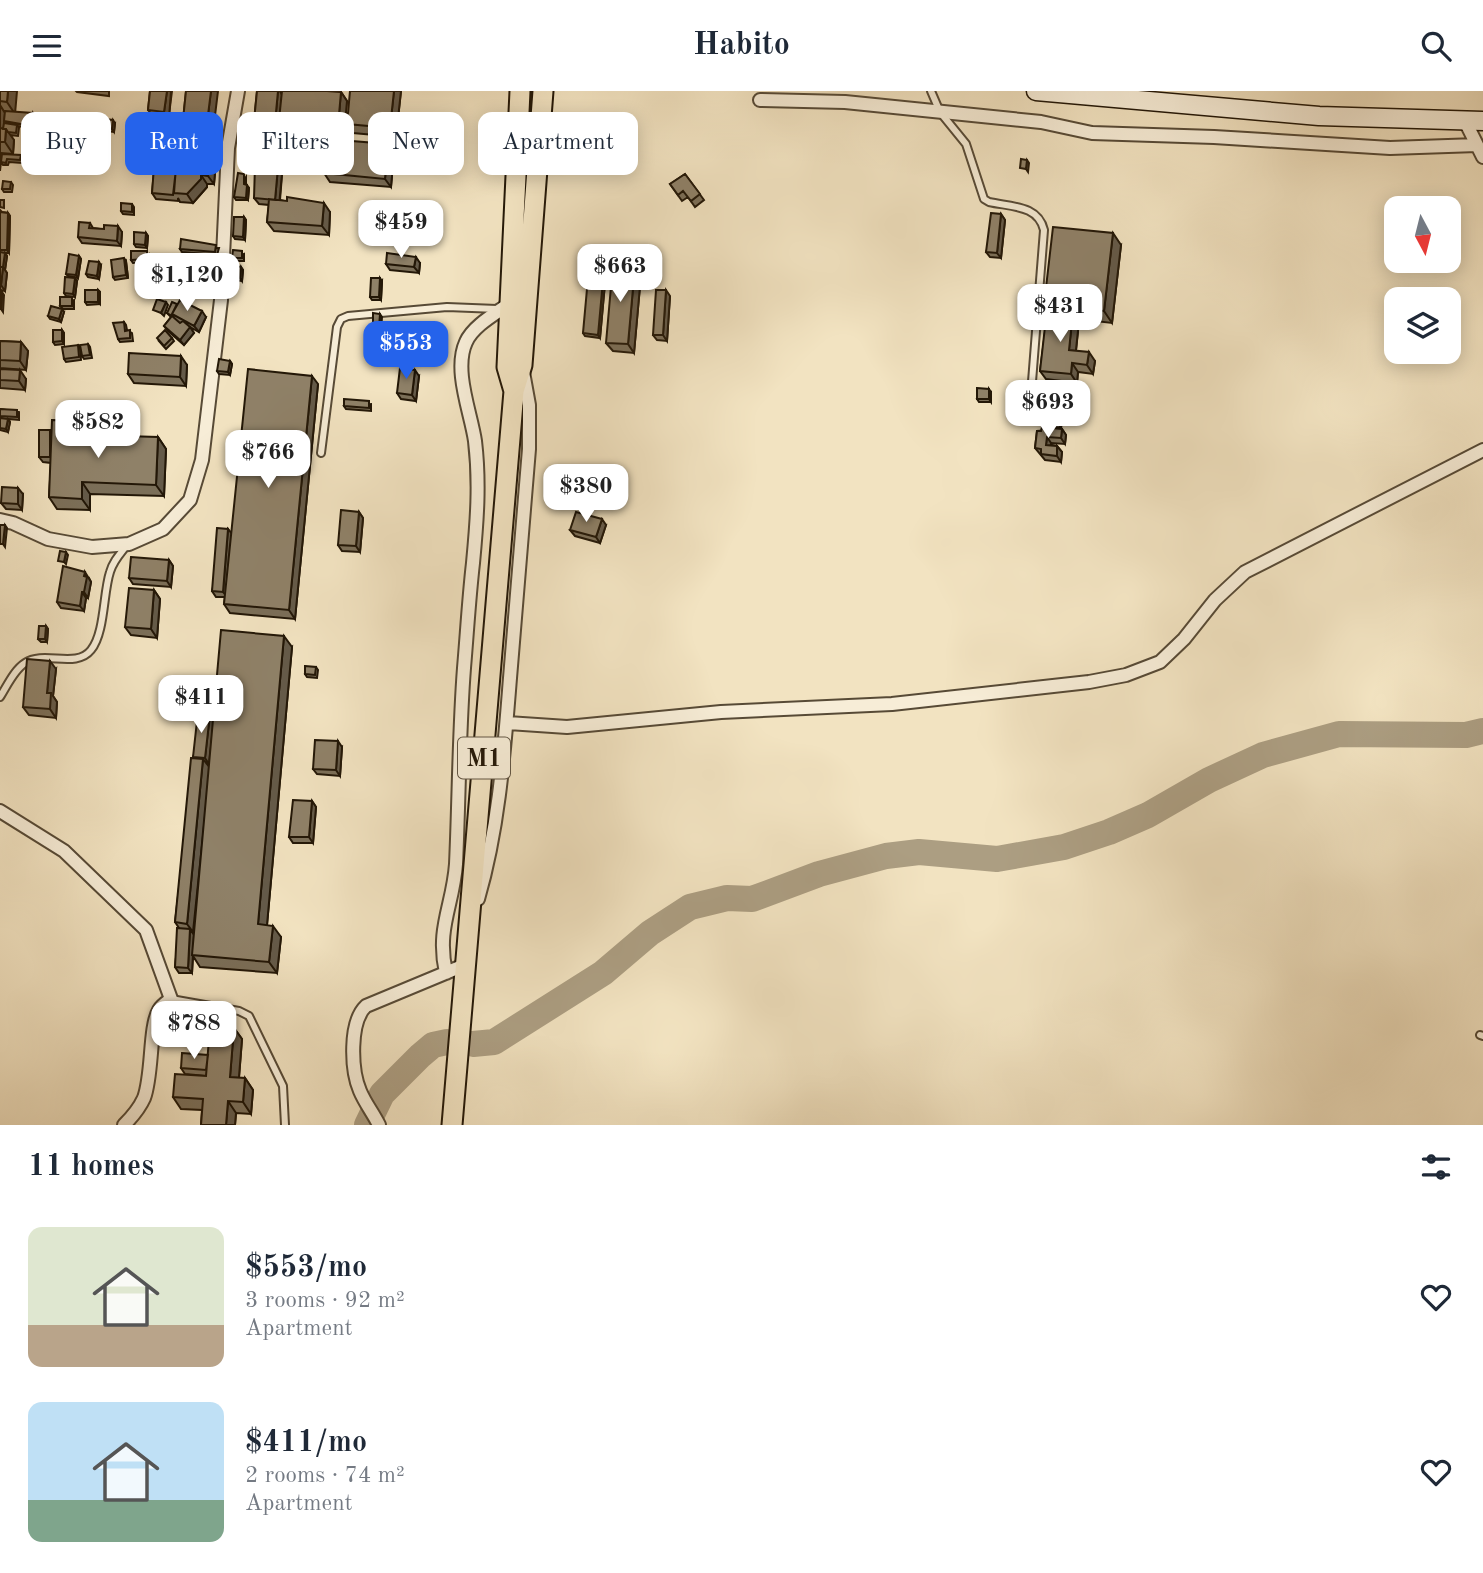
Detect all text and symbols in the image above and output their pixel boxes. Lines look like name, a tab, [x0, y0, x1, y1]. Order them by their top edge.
icon: menu	[28, 27, 66, 65]
icon: search	[1417, 27, 1455, 65]
text: Habito	[693, 30, 790, 62]
chip: Buy	[21, 112, 111, 175]
chip: Rent	[125, 112, 223, 175]
chip: Filters	[237, 112, 354, 175]
chip: New	[368, 112, 464, 175]
chip: Apartment	[478, 112, 638, 175]
north arrow	[1384, 196, 1461, 273]
map controls	[1384, 196, 1461, 364]
pin: $459	[360, 201, 442, 260]
text: $459	[374, 211, 428, 234]
pin: $663	[579, 245, 661, 304]
pin: $1,120	[130, 253, 244, 313]
text: $663	[593, 255, 647, 278]
text: $1,120	[150, 264, 224, 287]
pin: $431	[1019, 285, 1101, 344]
button: layers	[1384, 287, 1461, 364]
text: $431	[1033, 295, 1087, 318]
pin: $553	[365, 321, 447, 381]
text: $553	[379, 332, 433, 355]
pin: $693	[1007, 381, 1089, 440]
text: $693	[1021, 391, 1075, 414]
pin: $582	[57, 401, 139, 460]
text: $582	[71, 411, 125, 434]
pin: $766	[227, 431, 309, 490]
text: $766	[241, 441, 295, 464]
pin: $380	[545, 465, 627, 524]
text: $380	[559, 475, 613, 498]
pin: $411	[160, 675, 242, 735]
text: $411	[174, 686, 228, 709]
road number: M1	[458, 737, 510, 779]
pin: $788	[153, 1002, 235, 1061]
text: $788	[167, 1012, 221, 1035]
icon: filters	[1417, 1148, 1455, 1186]
text: 11 homes	[28, 1152, 154, 1182]
text: $553/mo	[245, 1253, 367, 1283]
icon: home	[84, 1255, 168, 1339]
icon: heart	[1417, 1278, 1455, 1316]
text: 3 rooms · 92 m²	[245, 1289, 405, 1312]
text: Apartment	[245, 1317, 353, 1340]
text: $411/mo	[245, 1428, 367, 1458]
icon: home	[84, 1430, 168, 1514]
icon: heart	[1417, 1453, 1455, 1491]
text: 2 rooms · 74 m²	[245, 1464, 405, 1487]
text: Apartment	[245, 1492, 353, 1515]

